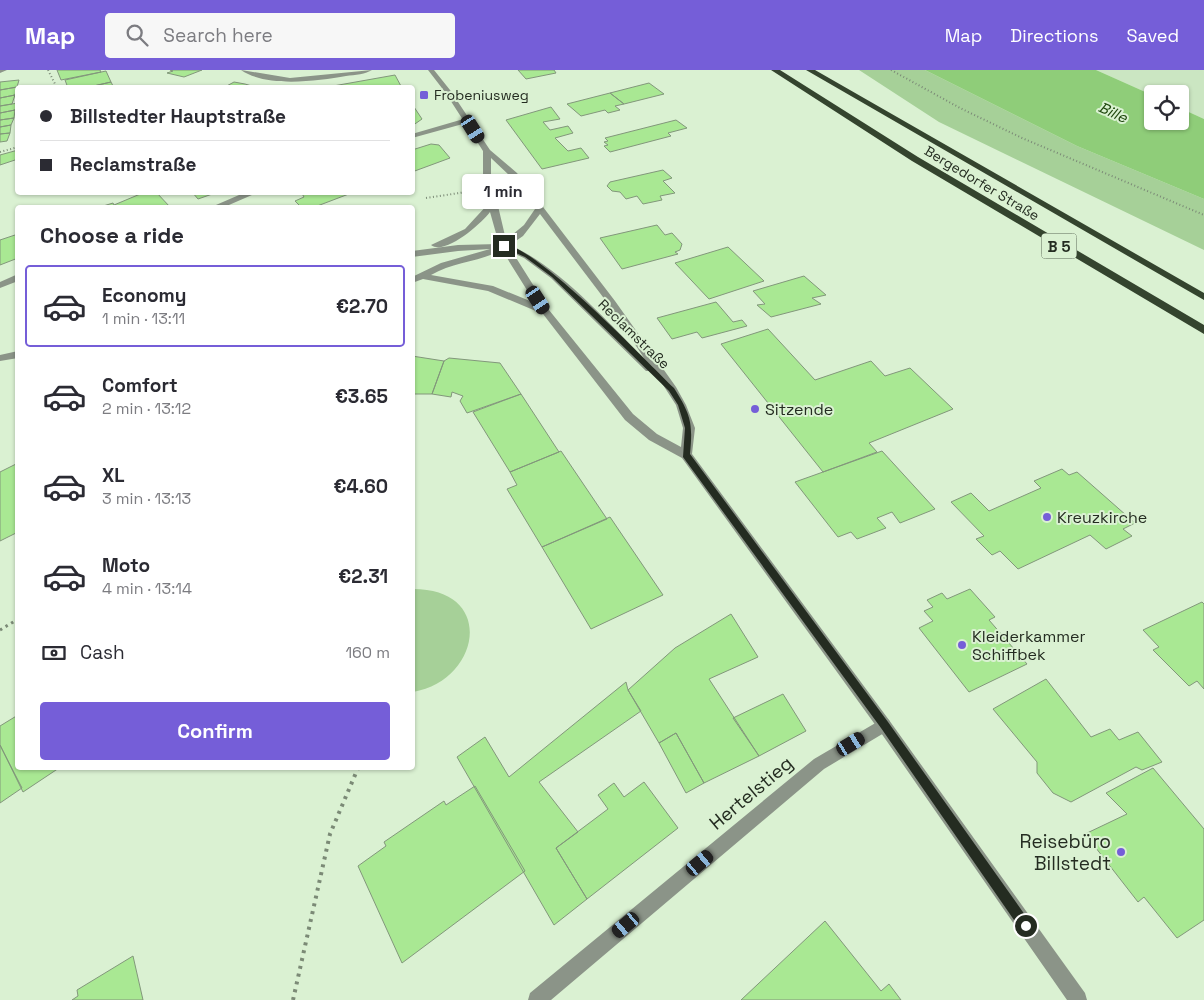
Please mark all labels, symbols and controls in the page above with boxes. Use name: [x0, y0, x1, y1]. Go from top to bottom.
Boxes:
search box: [105, 13, 455, 58]
text: Map: [25, 20, 75, 51]
icon: search: [123, 21, 151, 49]
text: Search here: [163, 23, 273, 48]
text: Map: [945, 24, 982, 47]
text: Directions: [1010, 24, 1099, 47]
text: Saved: [1127, 24, 1179, 47]
map controls: [1144, 85, 1189, 130]
button: locate: [1144, 85, 1189, 130]
place label: Frobeniusweg: [434, 86, 529, 104]
marker: Frobeniusweg: [418, 89, 430, 101]
water label: Bille: [1095, 97, 1132, 127]
text: Billstedter Hauptstraße: [70, 104, 286, 129]
car: [458, 112, 487, 146]
street label: Bergedorfer Straße: [921, 142, 1043, 224]
text: Reclamstraße: [70, 152, 196, 177]
callout: 1 min: [463, 174, 545, 208]
text: 1 min: [483, 181, 523, 202]
text: Choose a ride: [40, 221, 184, 249]
road number: B 5: [1042, 234, 1076, 258]
route end: [493, 235, 515, 257]
text: Economy: [102, 283, 186, 308]
car: [523, 283, 552, 317]
icon: car: [42, 284, 87, 329]
text: €2.70: [336, 294, 388, 319]
street label: Reclamstraße: [594, 295, 674, 373]
text: 1 min · 13:11: [102, 308, 185, 329]
text: Comfort: [102, 373, 178, 398]
icon: car: [42, 374, 87, 419]
text: €3.65: [335, 384, 388, 409]
text: 2 min · 13:12: [102, 398, 191, 419]
place label: Sitzende: [765, 399, 833, 420]
marker: Sitzende: [749, 403, 761, 415]
text: XL: [102, 463, 125, 488]
icon: car: [42, 464, 87, 509]
text: €4.60: [334, 474, 388, 499]
text: 3 min · 13:13: [102, 488, 191, 509]
place label: Kreuzkirche: [1057, 507, 1147, 528]
marker: Kreuzkirche: [1041, 511, 1053, 523]
text: Moto: [102, 553, 150, 578]
icon: car: [42, 554, 87, 599]
text: €2.31: [338, 564, 388, 589]
text: 4 min · 13:14: [102, 578, 192, 599]
place label: Kleiderkammer Schiffbek: [972, 626, 1086, 665]
icon: cash: [40, 639, 68, 667]
marker: Kleiderkammer Schiffbek: [956, 639, 968, 651]
text: Cash: [80, 640, 125, 665]
text: 160 m: [345, 642, 390, 663]
button: Confirm: [40, 702, 390, 760]
car: [834, 730, 867, 758]
street label: Hertelstieg: [704, 751, 798, 835]
place label: Reisebüro Billstedt: [1019, 829, 1111, 876]
marker: Reisebüro Billstedt: [1115, 846, 1127, 858]
car: [683, 848, 716, 878]
car: [609, 910, 642, 940]
route start: [1015, 915, 1037, 937]

